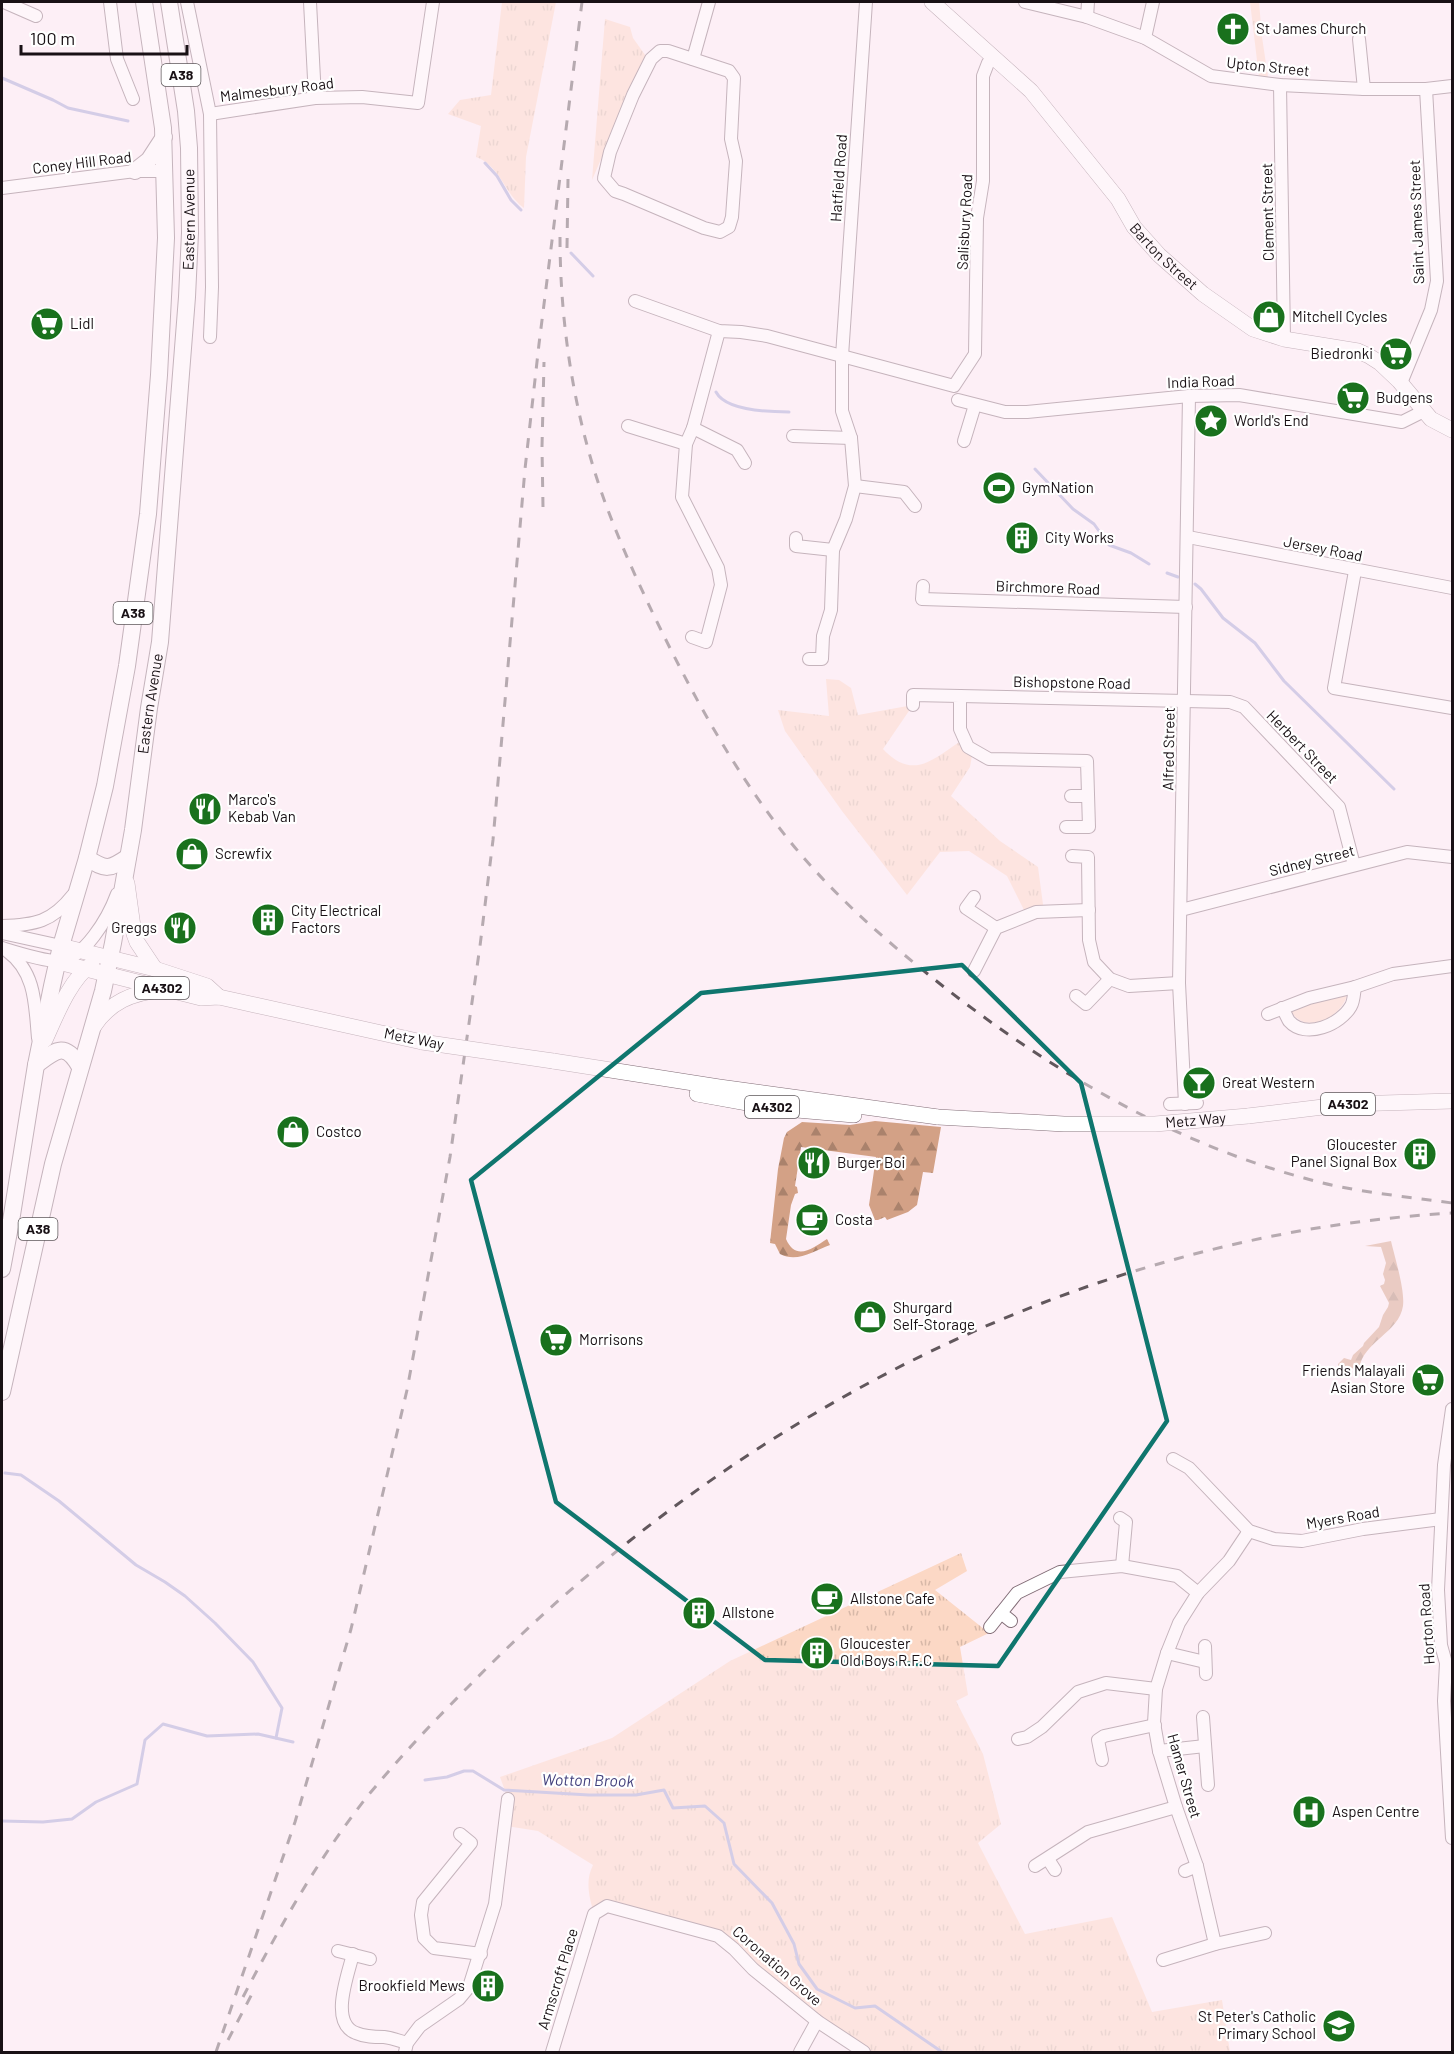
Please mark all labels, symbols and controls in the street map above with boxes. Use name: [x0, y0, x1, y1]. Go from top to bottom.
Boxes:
church icon: St James Church: [1215, 11, 1251, 47]
scale bar: [21, 18, 188, 56]
place label: St James Church: [1256, 19, 1366, 37]
text: 100 m: [30, 27, 75, 49]
street label: Upton Street: [1226, 53, 1311, 79]
road number: A38: [162, 64, 201, 86]
street label: Malmesbury Road: [219, 73, 335, 105]
street label: Hatfield Road: [826, 133, 850, 222]
street label: Coney Hill Road: [31, 147, 132, 177]
street label: Saint James Street: [1405, 160, 1427, 285]
street label: Clement Street: [1257, 163, 1277, 261]
street label: Eastern Avenue: [178, 169, 198, 271]
street label: Salisbury Road: [952, 174, 976, 270]
street label: Barton Street: [1127, 219, 1202, 293]
shop icon: Mitchell Cycles: [1251, 299, 1287, 335]
supermarket icon: Lidl: [29, 306, 65, 342]
place label: Mitchell Cycles: [1292, 307, 1388, 325]
place label: Lidl: [70, 314, 94, 332]
supermarket icon: Biedronki: [1378, 336, 1414, 372]
place label: Biedronki: [1311, 344, 1373, 362]
street label: India Road: [1167, 371, 1235, 391]
supermarket icon: Budgens: [1335, 380, 1371, 416]
place label: Budgens: [1376, 388, 1433, 406]
place icon: World's End: [1193, 403, 1229, 439]
place label: World's End: [1234, 411, 1309, 429]
sports icon: GymNation: [981, 470, 1017, 506]
place label: GymNation: [1022, 478, 1094, 496]
building icon: City Works: [1004, 520, 1040, 556]
place label: City Works: [1045, 528, 1114, 546]
street label: Jersey Road: [1282, 532, 1364, 565]
street label: Birchmore Road: [995, 576, 1101, 598]
road number: A38: [114, 602, 152, 624]
street label: Eastern Avenue: [133, 652, 166, 755]
street label: Bishopstone Road: [1013, 672, 1131, 692]
street label: Herbert Street: [1263, 706, 1342, 787]
street label: Alfred Street: [1158, 707, 1178, 791]
place label: Marco's Kebab Van: [228, 790, 296, 825]
restaurant icon: Marco's Kebab Van: [187, 791, 223, 827]
shop icon: Screwfix: [174, 836, 210, 872]
street label: Sidney Street: [1267, 841, 1356, 879]
place label: Screwfix: [215, 844, 272, 862]
place label: City Electrical Factors: [291, 901, 381, 936]
building icon: City Electrical Factors: [250, 902, 286, 938]
restaurant icon: Greggs: [162, 910, 198, 946]
place label: Greggs: [111, 918, 157, 936]
road number: A4302: [135, 977, 189, 999]
street label: Metz Way: [383, 1023, 446, 1053]
bar icon: Great Western: [1181, 1065, 1217, 1101]
place label: Great Western: [1222, 1073, 1315, 1091]
road number: A4302: [1321, 1093, 1375, 1115]
road number: A4302: [745, 1096, 799, 1118]
street label: Metz Way: [1165, 1108, 1227, 1131]
shop icon: Costco: [275, 1114, 311, 1150]
place label: Costco: [316, 1122, 362, 1140]
place label: Gloucester Panel Signal Box: [1291, 1135, 1398, 1170]
building icon: Gloucester Panel Signal Box: [1402, 1136, 1438, 1172]
restaurant icon: Burger Boi: [796, 1145, 832, 1181]
place label: Burger Boi: [837, 1153, 905, 1171]
cafe icon: Costa: [794, 1202, 830, 1238]
place label: Costa: [835, 1210, 873, 1228]
road number: A38: [18, 1218, 57, 1240]
place label: Shurgard Self-Storage: [893, 1298, 975, 1333]
shop icon: Shurgard Self-Storage: [852, 1299, 888, 1335]
supermarket icon: Morrisons: [538, 1322, 574, 1358]
place label: Morrisons: [579, 1330, 643, 1348]
place label: Friends Malayali Asian Store: [1302, 1361, 1405, 1396]
supermarket icon: Friends Malayali Asian Store: [1410, 1362, 1446, 1398]
street label: Myers Road: [1305, 1502, 1381, 1532]
cafe icon: Allstone Cafe: [809, 1581, 845, 1617]
street label: Horton Road: [1414, 1583, 1438, 1665]
place label: Allstone Cafe: [850, 1589, 935, 1607]
building icon: Allstone: [681, 1595, 717, 1631]
place label: Allstone: [722, 1603, 775, 1621]
place label: Gloucester Old Boys R.F.C: [840, 1634, 932, 1669]
building icon: Gloucester Old Boys R.F.C: [799, 1635, 835, 1671]
street label: Hamer Street: [1164, 1731, 1206, 1820]
water label: Wotton Brook: [542, 1769, 634, 1790]
hospital icon: Aspen Centre: [1291, 1794, 1327, 1830]
place label: Aspen Centre: [1332, 1802, 1420, 1820]
street label: Coronation Grove: [729, 1922, 826, 2009]
street label: Armscroft Place: [533, 1926, 581, 2032]
building icon: Brookfield Mews: [470, 1968, 506, 2004]
place label: Brookfield Mews: [358, 1976, 465, 1994]
place label: St Peter's Catholic Primary School: [1198, 2007, 1316, 2042]
school or university icon: St Peter's Catholic Primary School: [1321, 2008, 1357, 2044]

